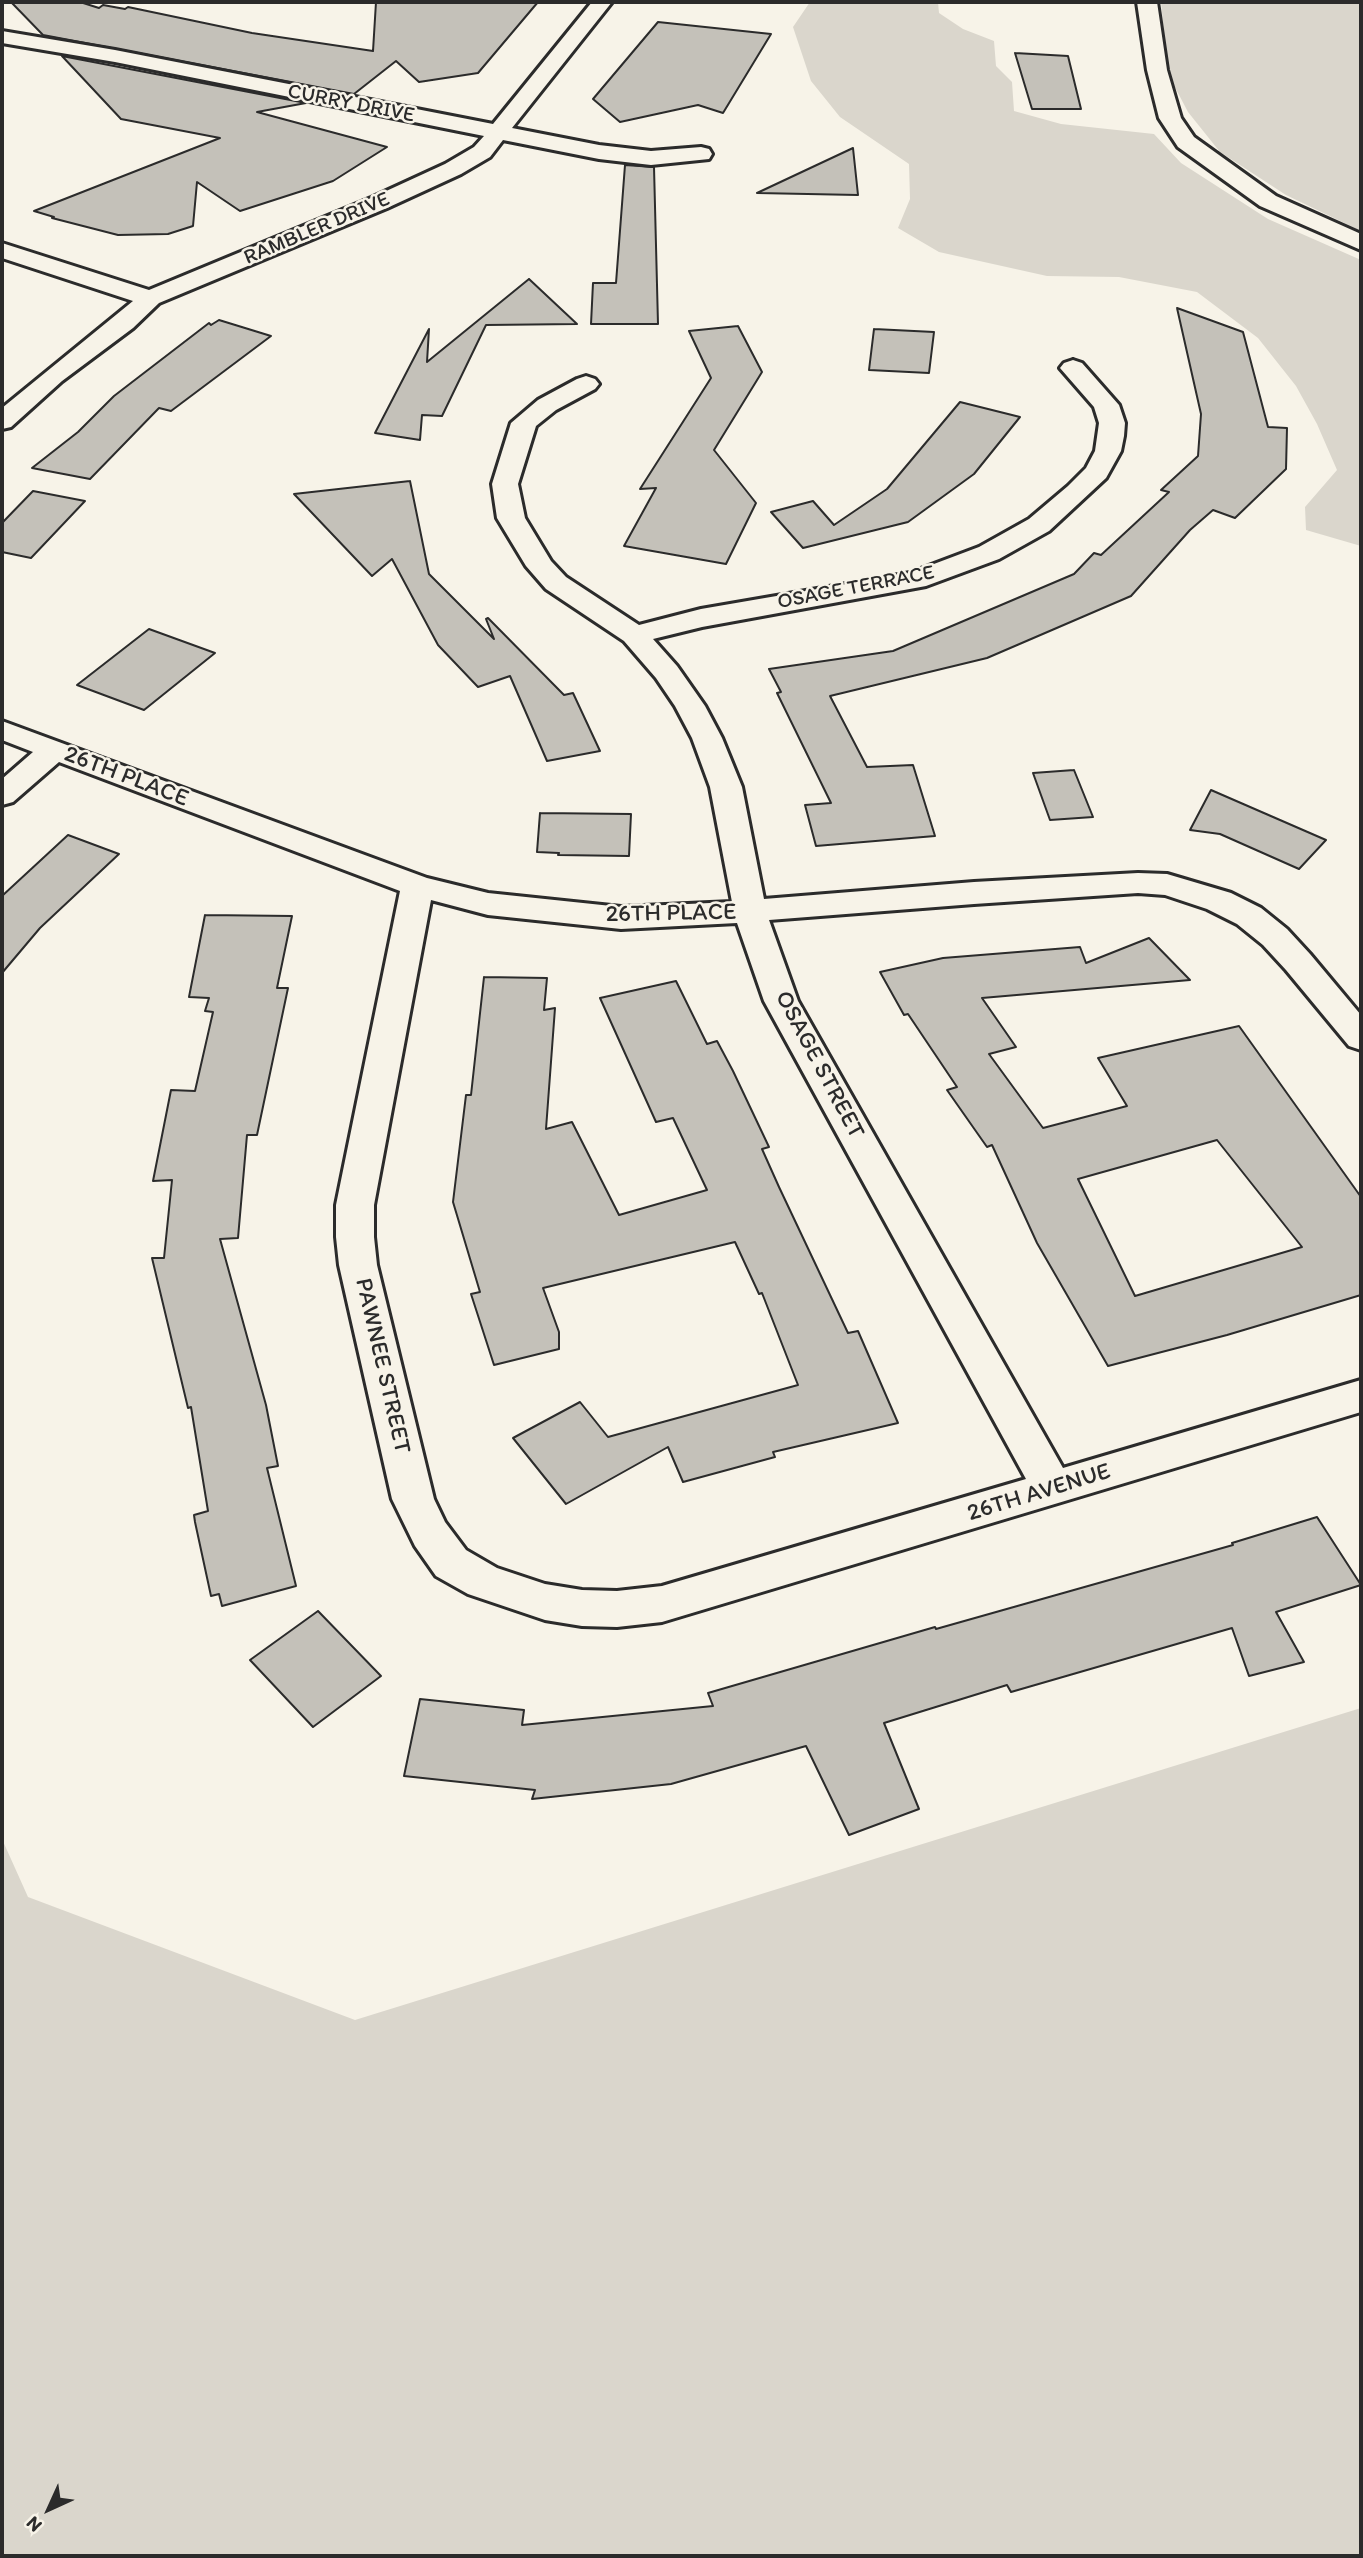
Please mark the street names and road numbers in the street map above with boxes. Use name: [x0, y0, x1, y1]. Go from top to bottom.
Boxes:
street label: CURRY DRIVE: [285, 79, 417, 129]
street label: RAMBLER DRIVE: [240, 187, 394, 271]
street label: OSAGE TERRACE: [775, 560, 937, 616]
street label: 26TH PLACE: [60, 740, 192, 814]
street label: 26TH PLACE: [605, 898, 737, 930]
street label: OSAGE STREET: [768, 986, 870, 1144]
street label: PAWNEE STREET: [348, 1276, 416, 1456]
street label: 26TH AVENUE: [964, 1458, 1114, 1528]

